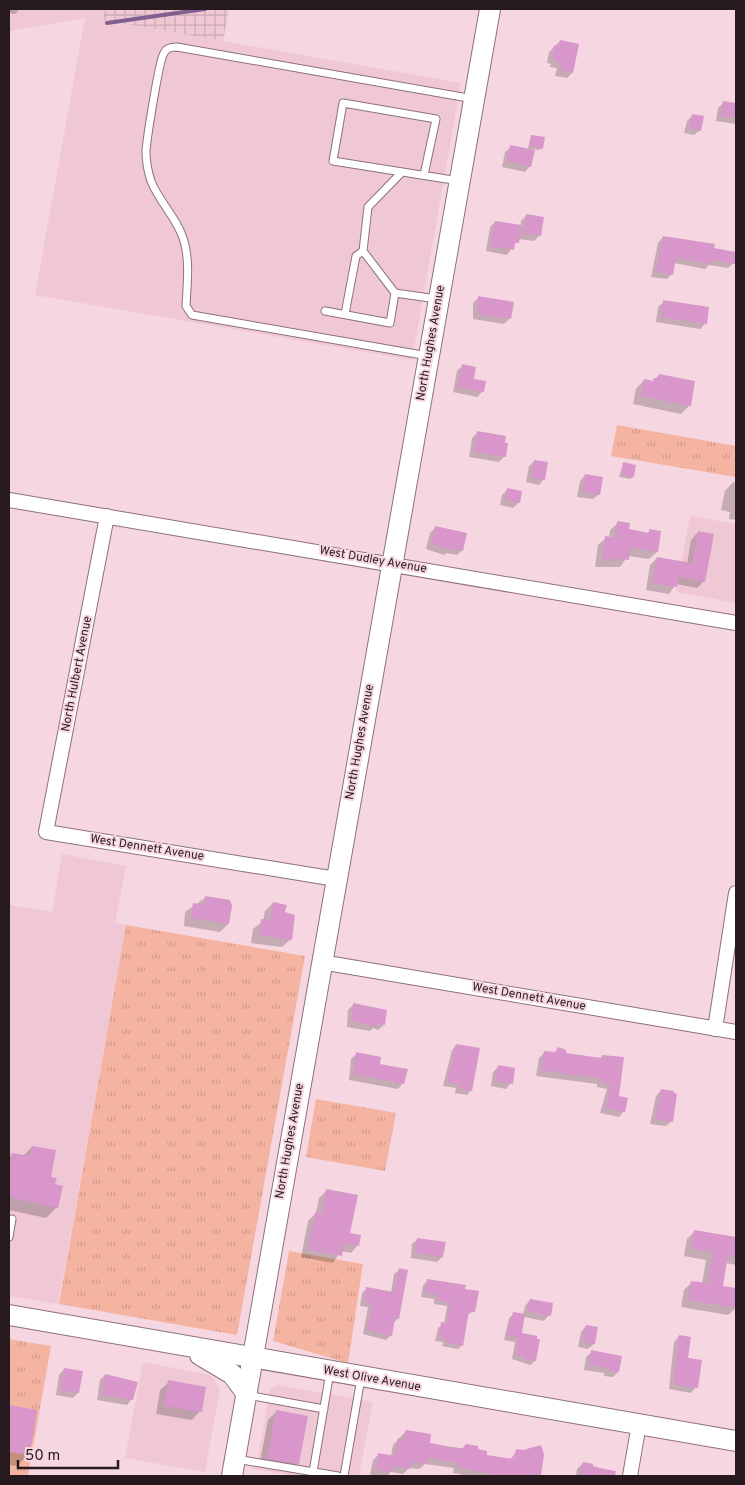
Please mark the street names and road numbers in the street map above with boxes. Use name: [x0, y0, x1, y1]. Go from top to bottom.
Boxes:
street label: North Hughes Avenue: [413, 284, 449, 402]
street label: West Dudley Avenue: [318, 543, 428, 577]
street label: North Hulbert Avenue: [58, 615, 96, 733]
street label: North Hughes Avenue: [342, 683, 378, 801]
street label: West Dennett Avenue: [89, 831, 205, 865]
street label: West Dennett Avenue: [471, 979, 587, 1015]
street label: North Hughes Avenue: [272, 1082, 308, 1200]
street label: West Olive Avenue: [322, 1363, 422, 1395]

